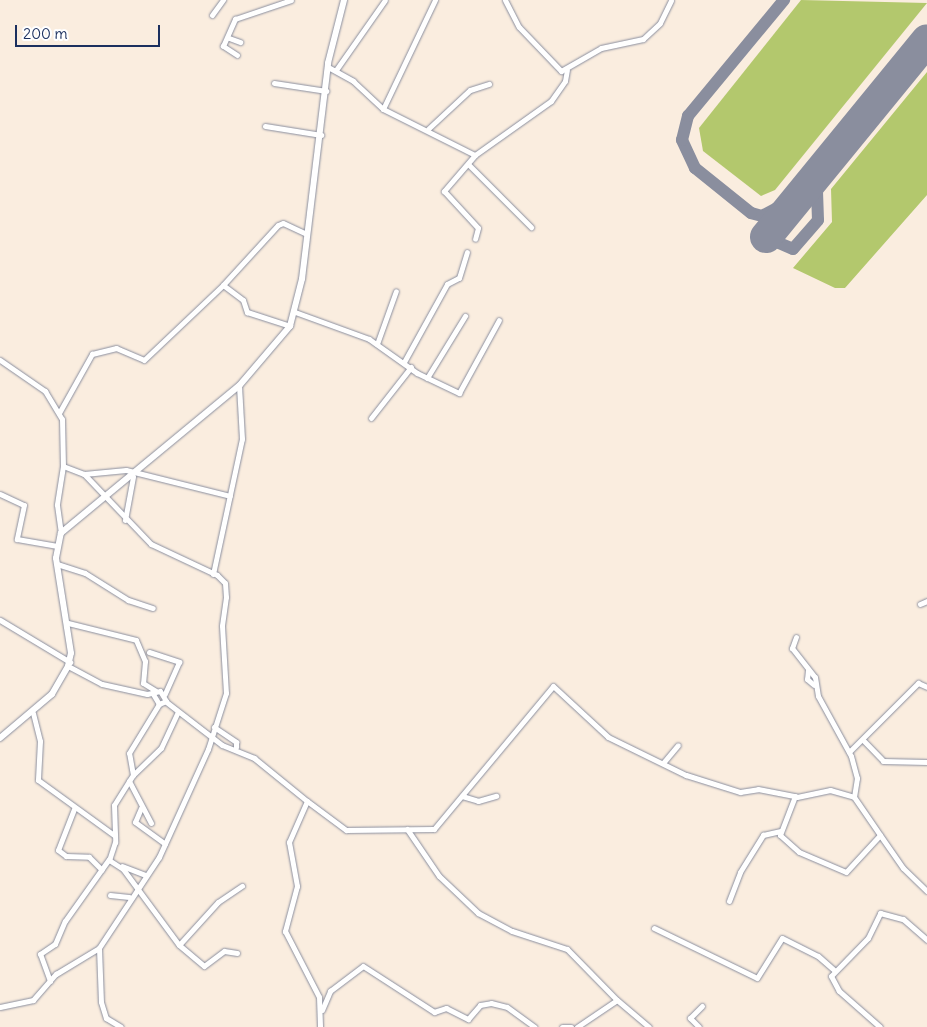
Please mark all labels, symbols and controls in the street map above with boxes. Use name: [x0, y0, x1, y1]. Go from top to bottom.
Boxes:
scale bar: [18, 15, 162, 47]
text: 200 m: [23, 24, 68, 43]

